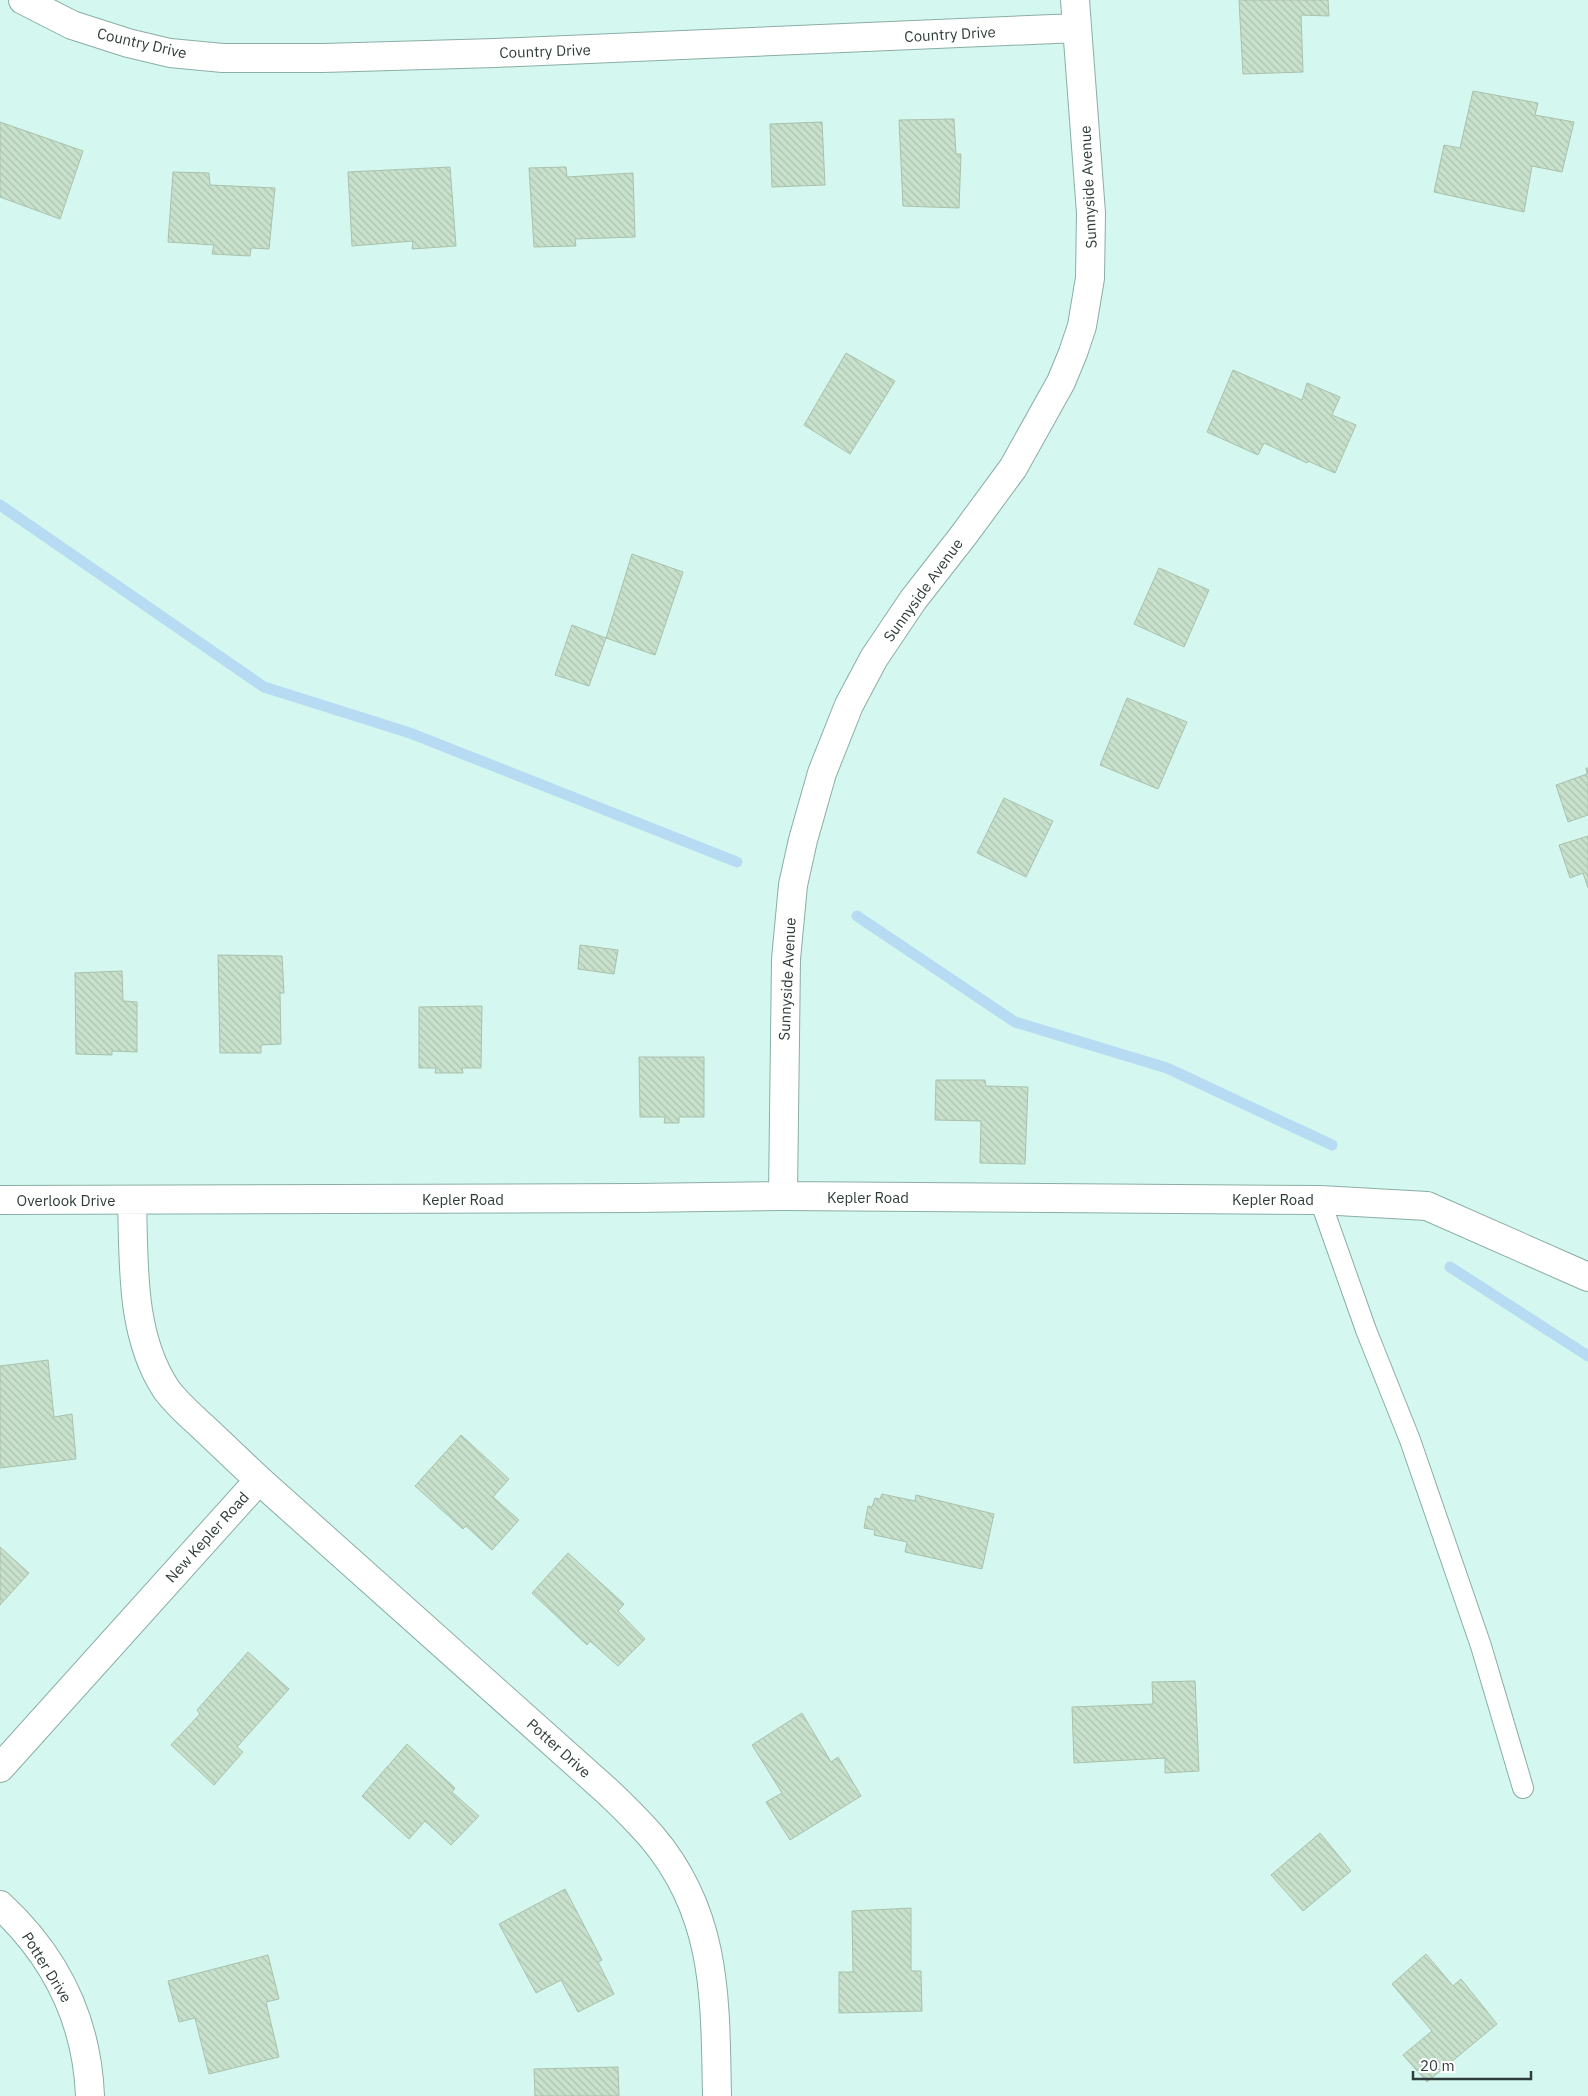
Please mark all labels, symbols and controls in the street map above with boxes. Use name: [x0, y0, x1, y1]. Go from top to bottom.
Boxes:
street label: Country Drive: [904, 22, 996, 46]
street label: Country Drive: [95, 23, 189, 63]
street label: Country Drive: [499, 40, 591, 62]
street label: Sunnyside Avenue: [1075, 125, 1101, 249]
street label: Sunnyside Avenue: [879, 535, 967, 645]
street label: Sunnyside Avenue: [774, 917, 800, 1041]
street label: Kepler Road: [827, 1188, 909, 1207]
street label: Kepler Road: [422, 1190, 504, 1209]
street label: Kepler Road: [1232, 1190, 1314, 1209]
street label: Overlook Drive: [17, 1191, 115, 1210]
street label: New Kepler Road: [161, 1488, 253, 1586]
street label: Potter Drive: [523, 1714, 595, 1782]
street label: Potter Drive: [18, 1928, 76, 2006]
scale bar: [1413, 2048, 1530, 2080]
text: 20 m: [1420, 2056, 1455, 2075]

